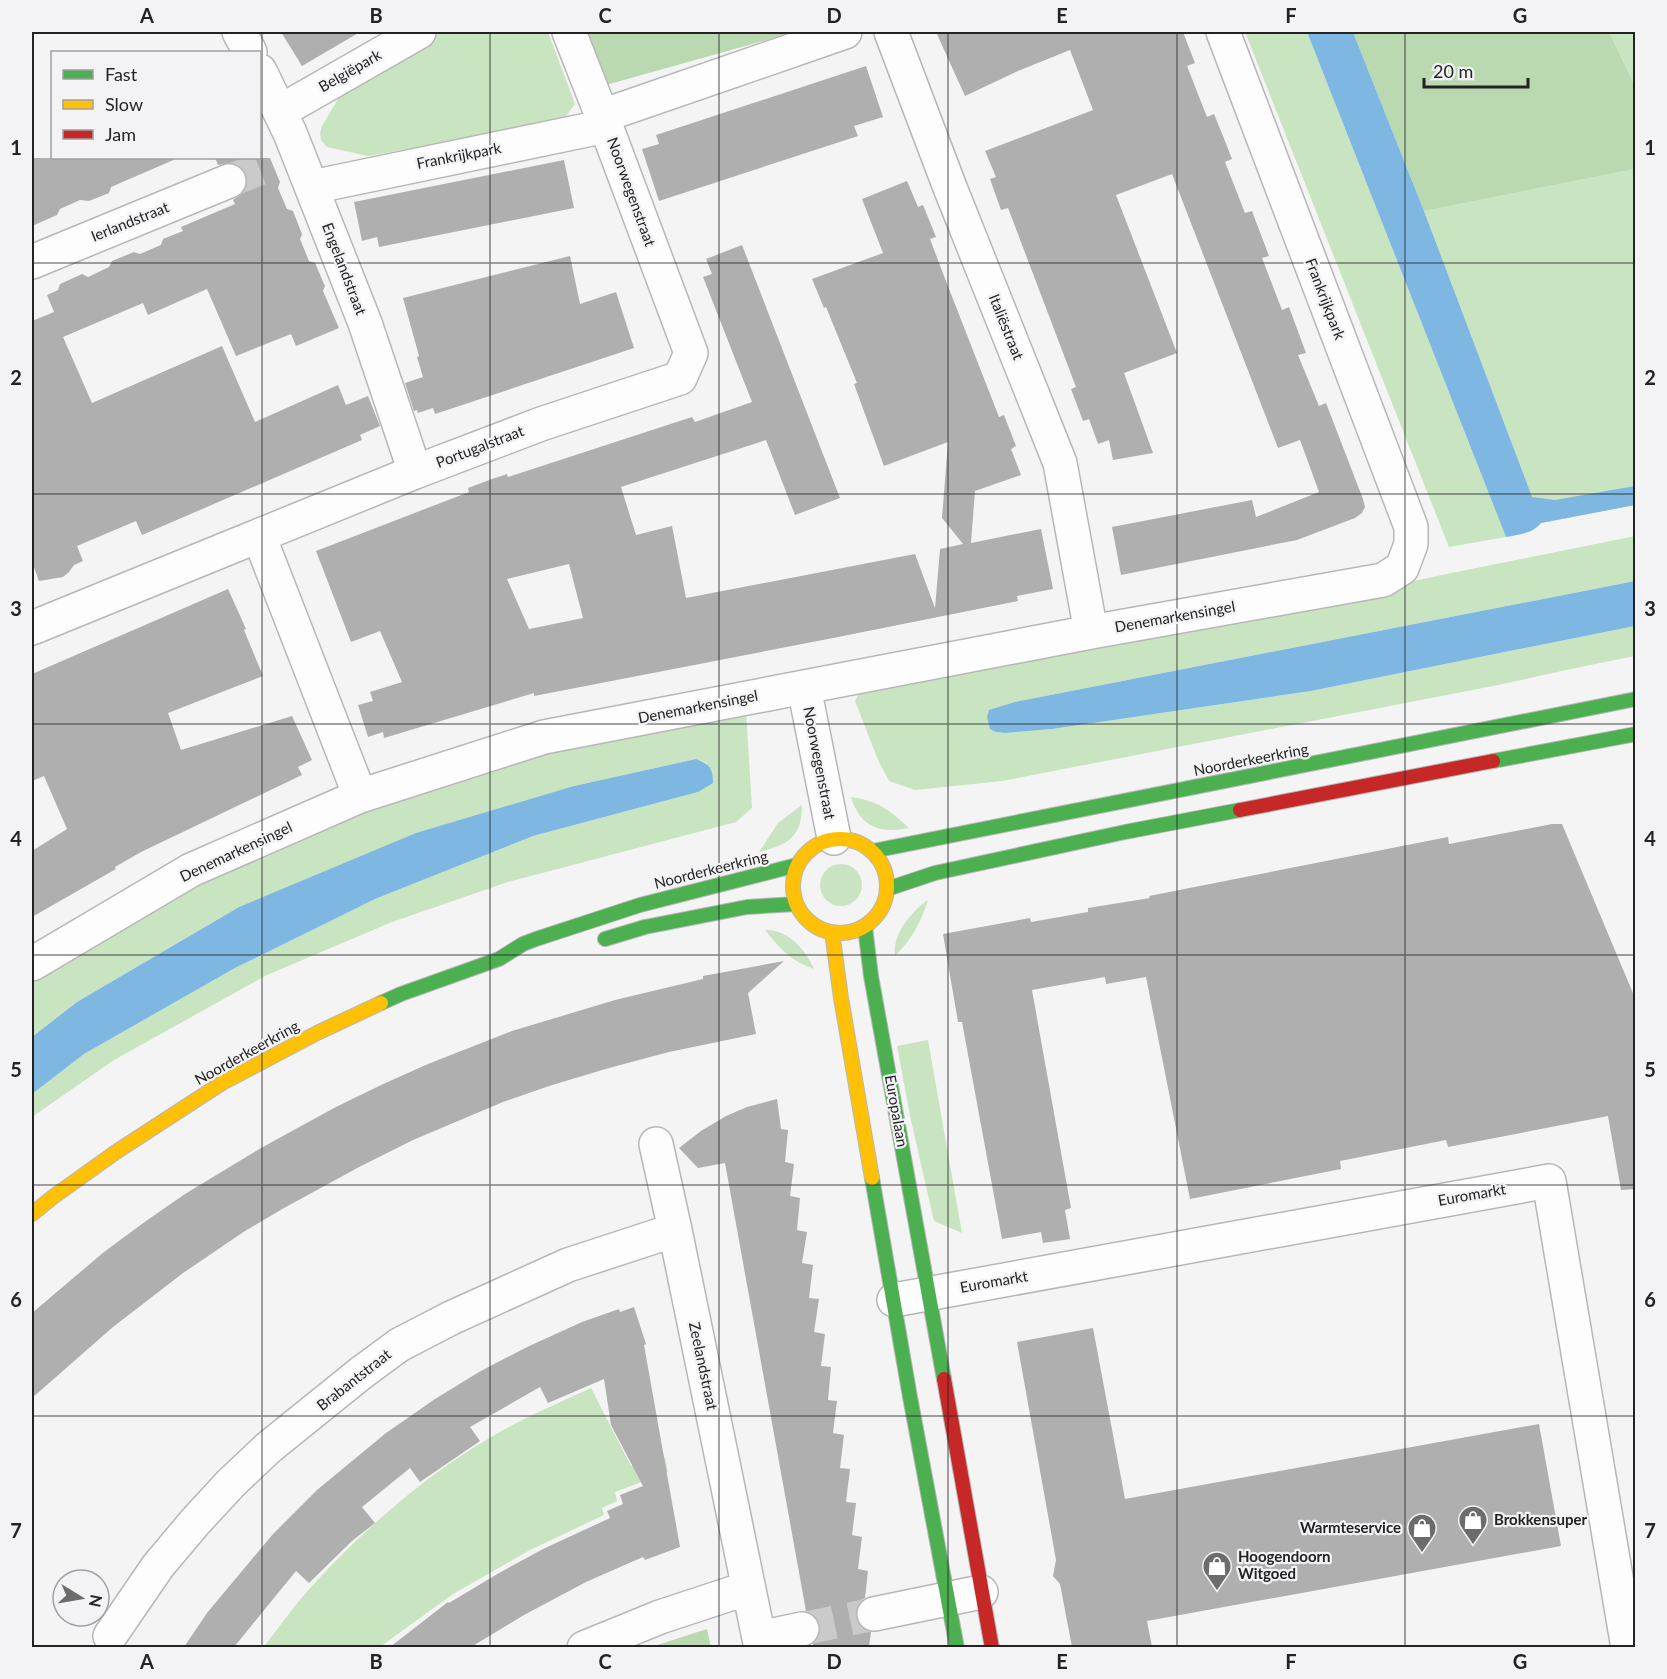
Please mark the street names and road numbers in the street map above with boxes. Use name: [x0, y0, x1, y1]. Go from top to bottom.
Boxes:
street label: Belgiëpark: [315, 45, 384, 95]
street label: Noorwegenstraat: [604, 135, 660, 249]
street label: Frankrijkpark: [415, 138, 503, 172]
street label: Ierlandstraat: [88, 197, 172, 245]
street label: Engelandstraat: [319, 220, 371, 318]
street label: Frankrijkpark: [1302, 255, 1350, 342]
street label: Italiëstraat: [986, 291, 1028, 363]
street label: Portugalstraat: [433, 421, 527, 471]
street label: Denemarkensingel: [1113, 597, 1236, 635]
street label: Denemarkensingel: [636, 686, 759, 726]
street label: Noorwegenstraat: [800, 705, 840, 821]
street label: Noorderkeerkring: [1192, 739, 1310, 779]
street label: Denemarkensingel: [177, 817, 295, 885]
street label: Noorderkeerkring: [652, 846, 770, 892]
street label: Noorderkeerkring: [191, 1016, 302, 1088]
street label: Europalaan: [882, 1073, 912, 1148]
street label: Euromarkt: [1436, 1179, 1508, 1209]
street label: Euromarkt: [958, 1266, 1030, 1296]
street label: Zeelandstraat: [686, 1320, 722, 1412]
street label: Brabantstraat: [313, 1344, 395, 1414]

